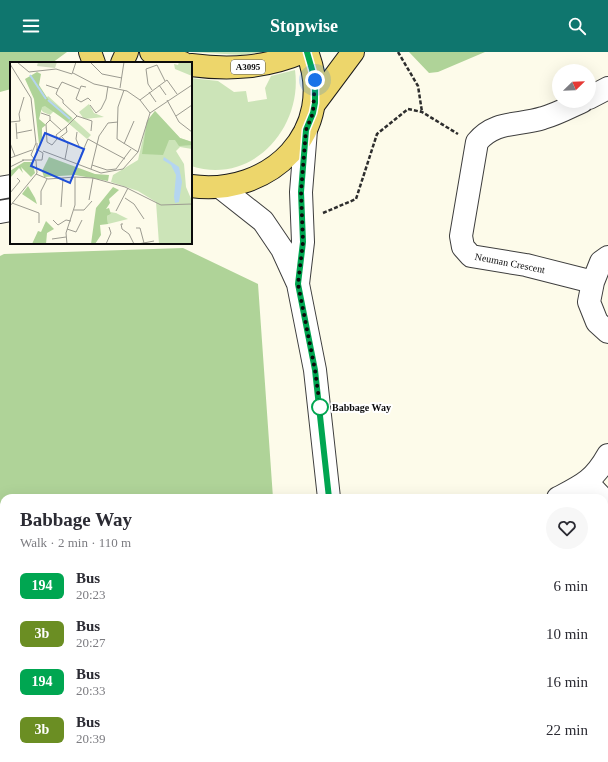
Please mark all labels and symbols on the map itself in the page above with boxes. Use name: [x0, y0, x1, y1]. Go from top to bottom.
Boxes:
road number: A3095: [231, 60, 265, 74]
inset map: [10, 62, 192, 244]
north arrow: [552, 64, 596, 108]
your location: [305, 70, 325, 90]
street label: Neuman Crescent: [474, 251, 546, 275]
marker: Babbage Way: [311, 398, 329, 416]
place label: Babbage Way: [332, 402, 391, 413]

